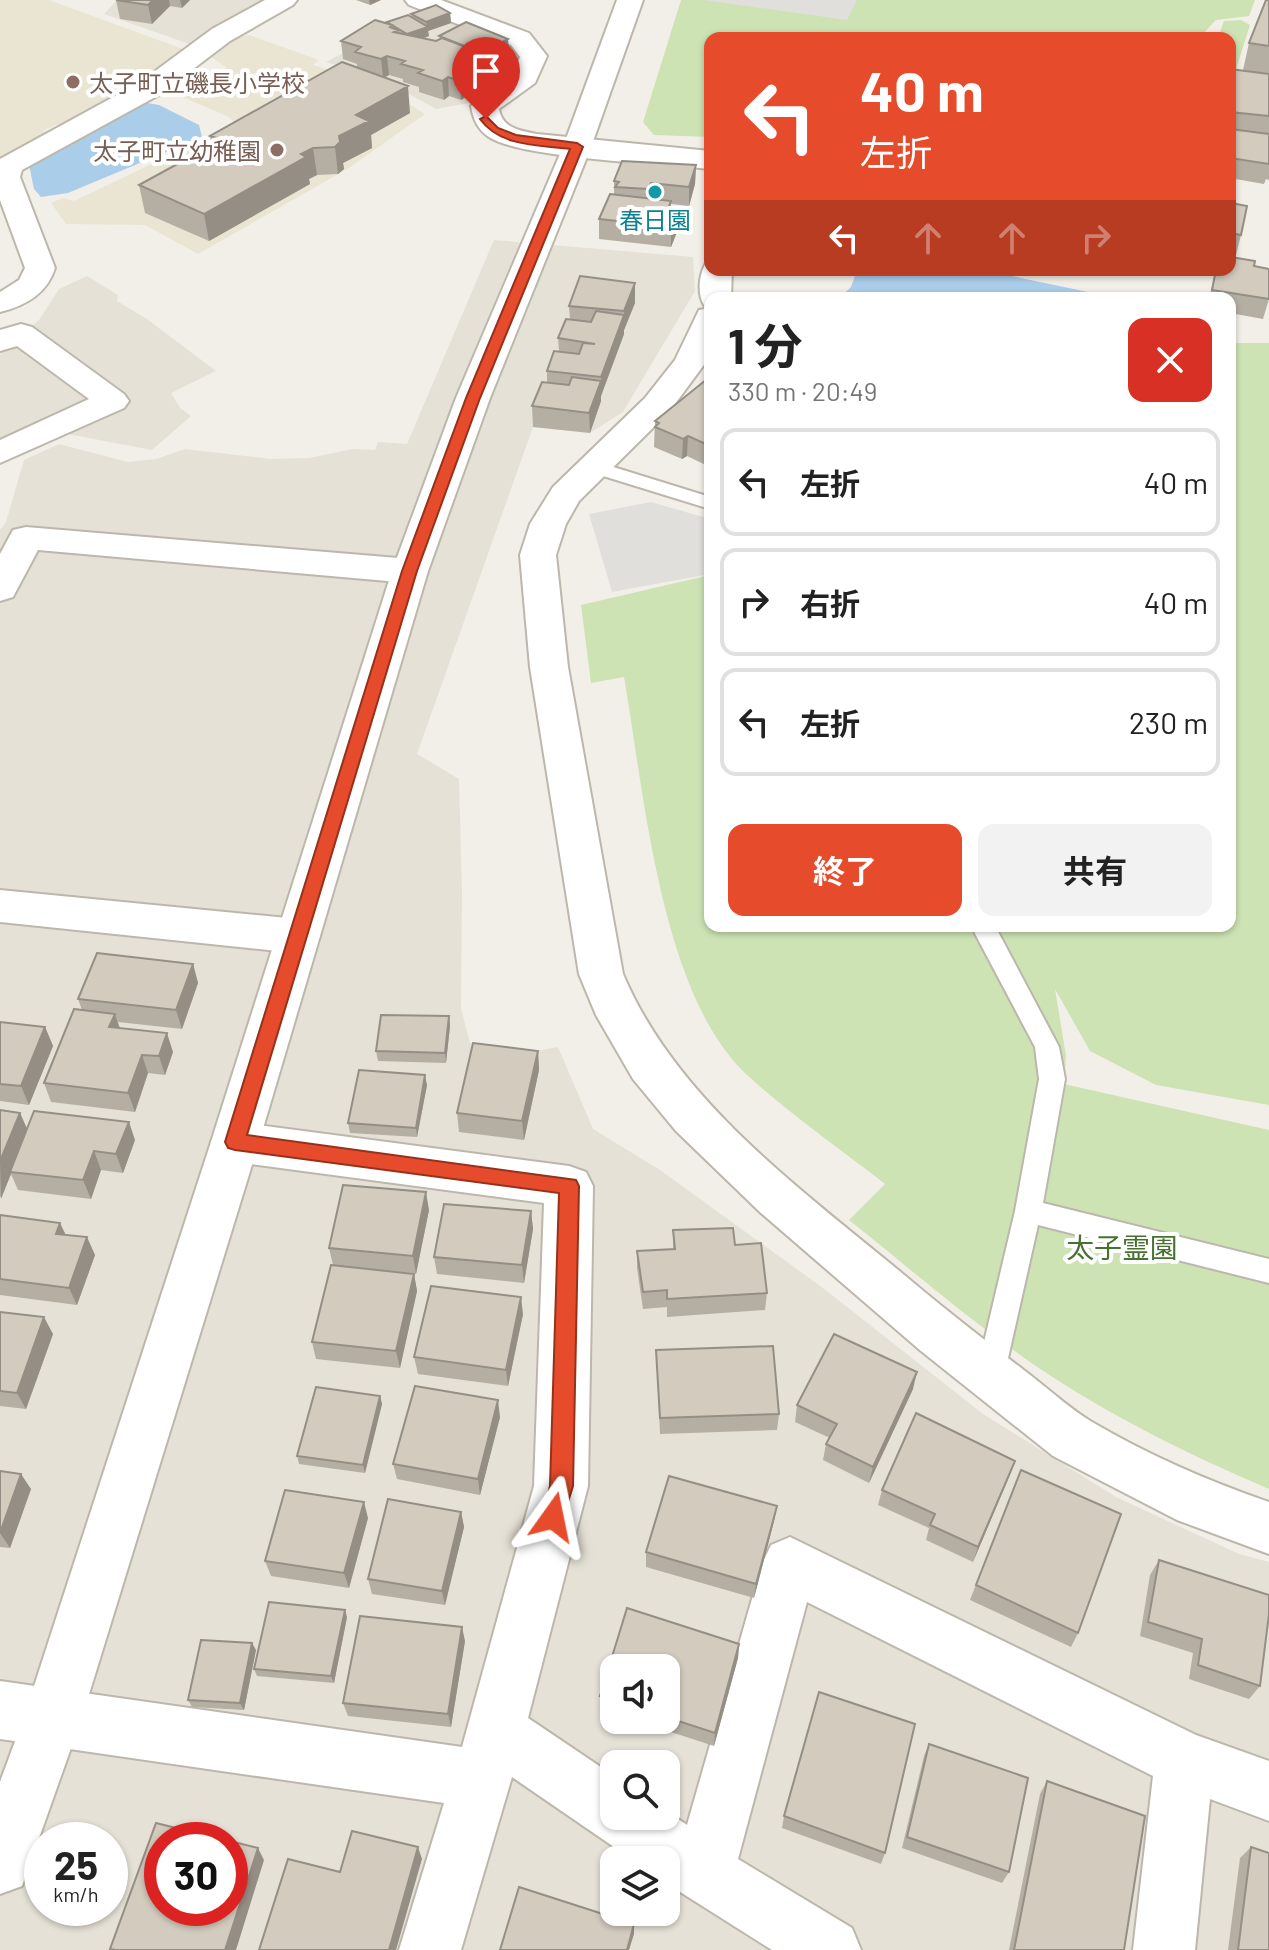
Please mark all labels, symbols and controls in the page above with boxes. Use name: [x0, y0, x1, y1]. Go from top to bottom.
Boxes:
pin: [452, 37, 520, 119]
icon: arrive: [464, 49, 508, 93]
text: 40 m: [860, 56, 984, 123]
icon: left: [728, 64, 832, 168]
place label: 太子町立磯長小学校: [89, 68, 305, 97]
marker: 太子町立磯長小学校: [64, 73, 82, 91]
text: 左折: [860, 130, 932, 173]
place label: 太子町立幼稚園: [93, 136, 261, 165]
marker: 太子町立幼稚園: [268, 141, 286, 159]
marker: 春日園: [646, 183, 664, 201]
place label: 春日園: [619, 205, 691, 234]
icon: left: [822, 216, 866, 260]
icon: ahead: [906, 216, 950, 260]
icon: ahead: [990, 216, 1034, 260]
icon: right: [1074, 216, 1118, 260]
text: 1 分: [728, 316, 803, 374]
button: close: [1128, 318, 1212, 402]
text: 330 m · 20:49: [728, 375, 877, 406]
icon: left: [732, 460, 776, 504]
text: 40 m: [1144, 464, 1208, 500]
text: 左折: [800, 465, 860, 501]
icon: right: [732, 580, 776, 624]
text: 40 m: [1144, 584, 1208, 620]
text: 右折: [800, 585, 860, 621]
icon: left: [732, 700, 776, 744]
text: 230 m: [1129, 704, 1208, 740]
text: 左折: [800, 705, 860, 741]
button: 終了: [728, 824, 962, 916]
button: 共有: [978, 824, 1212, 916]
park label: 太子霊園: [1066, 1230, 1178, 1264]
position arrow: [511, 1475, 595, 1559]
map controls: [600, 1654, 680, 1926]
button: sound: [600, 1654, 680, 1734]
button: search: [600, 1750, 680, 1830]
speed limit sign: 30: [144, 1822, 248, 1926]
text: 25: [54, 1840, 98, 1888]
button: layers: [600, 1846, 680, 1926]
text: km/h: [53, 1882, 99, 1906]

